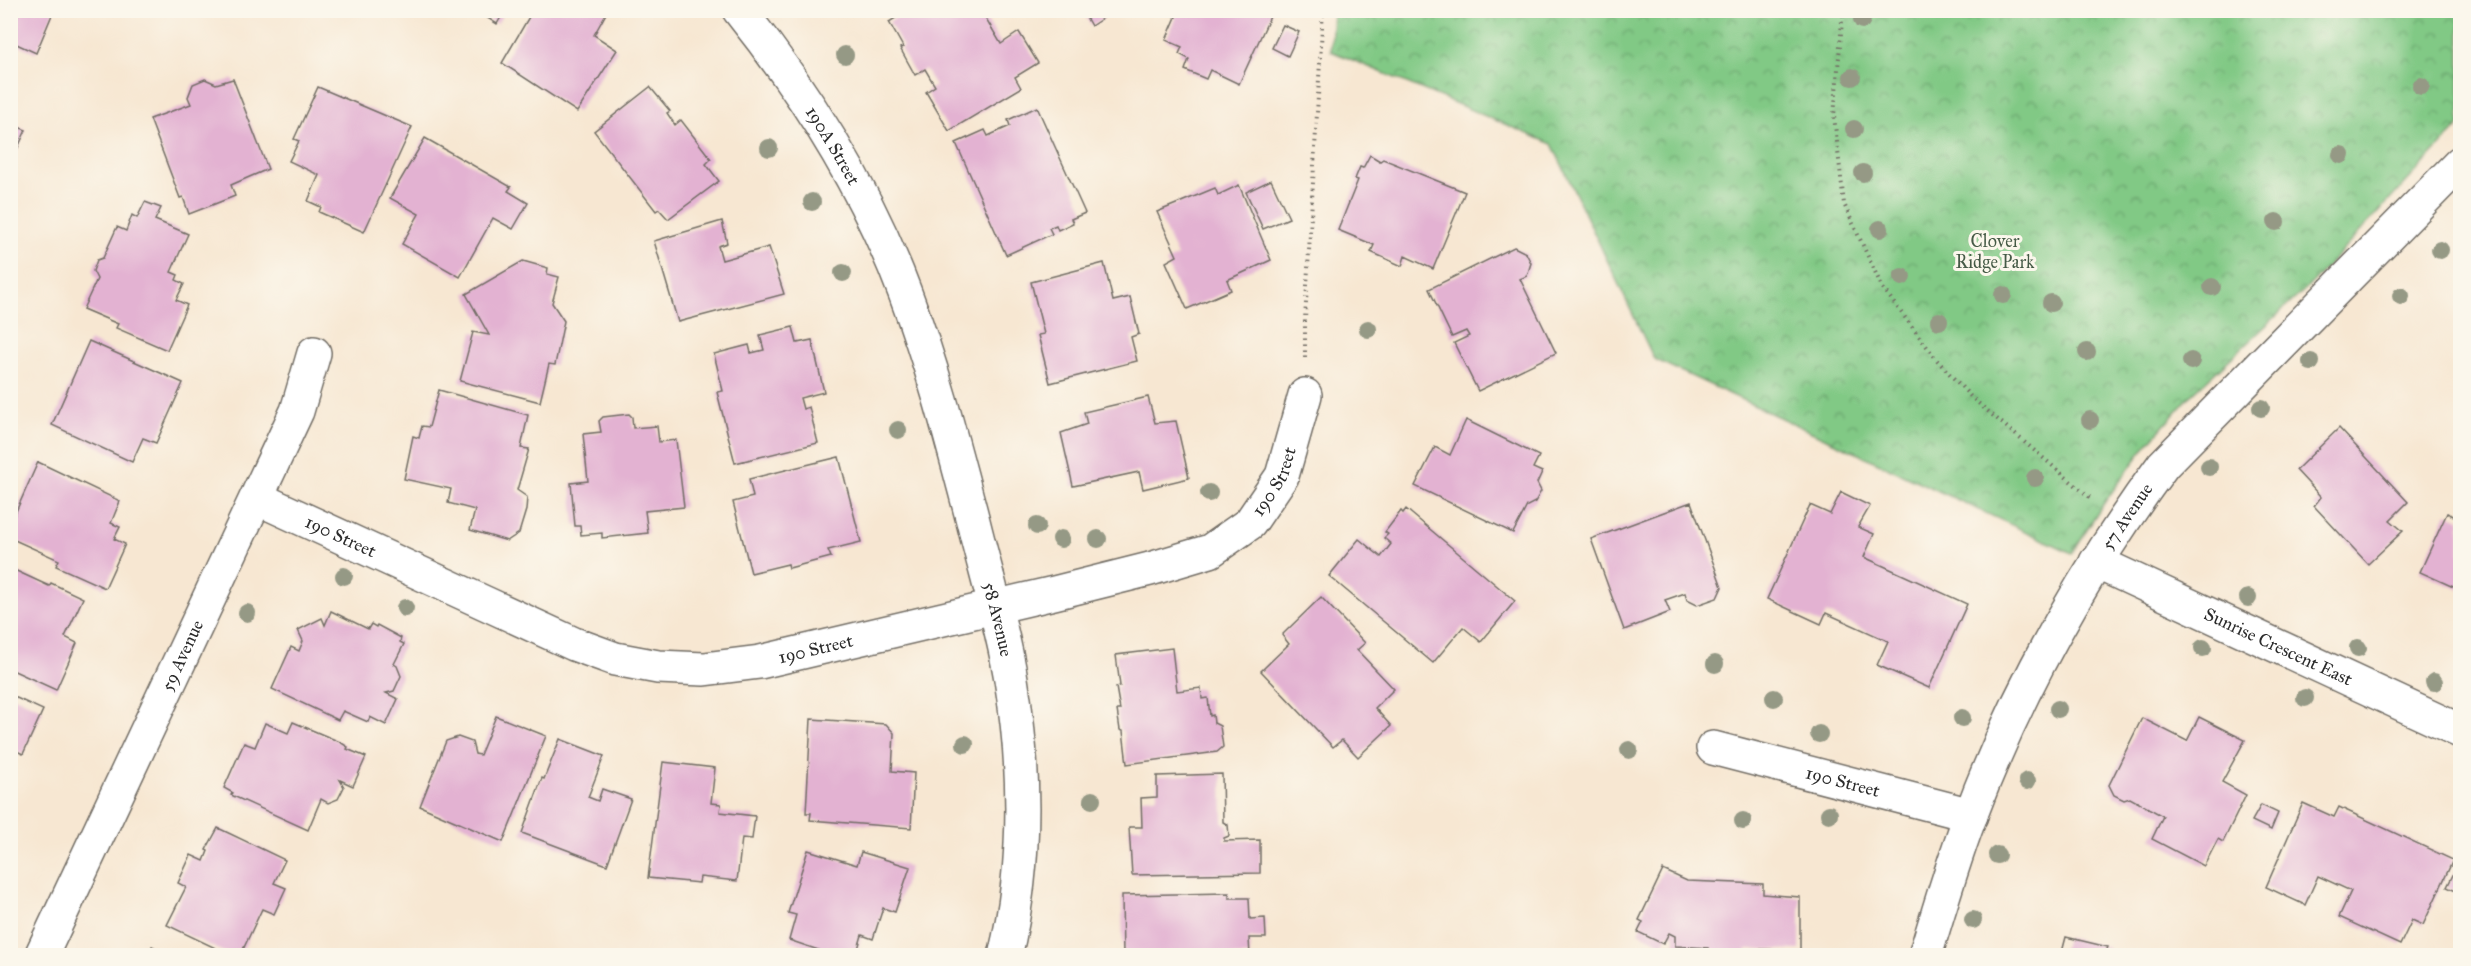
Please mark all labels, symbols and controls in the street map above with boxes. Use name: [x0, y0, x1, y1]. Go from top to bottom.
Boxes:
street label: 190A Street: [801, 102, 865, 189]
park label: Clover Ridge Park: [1956, 230, 2035, 274]
street label: 190 Street: [1247, 444, 1301, 520]
street label: 57 Avenue: [2097, 479, 2157, 554]
street label: 190 Street: [302, 511, 380, 563]
street label: 58 Avenue: [978, 580, 1018, 659]
street label: Sunrise Crescent East: [2201, 603, 2356, 691]
street label: 59 Avenue: [156, 616, 208, 695]
street label: 190 Street: [776, 629, 856, 668]
street label: 190 Street: [1803, 762, 1883, 802]

